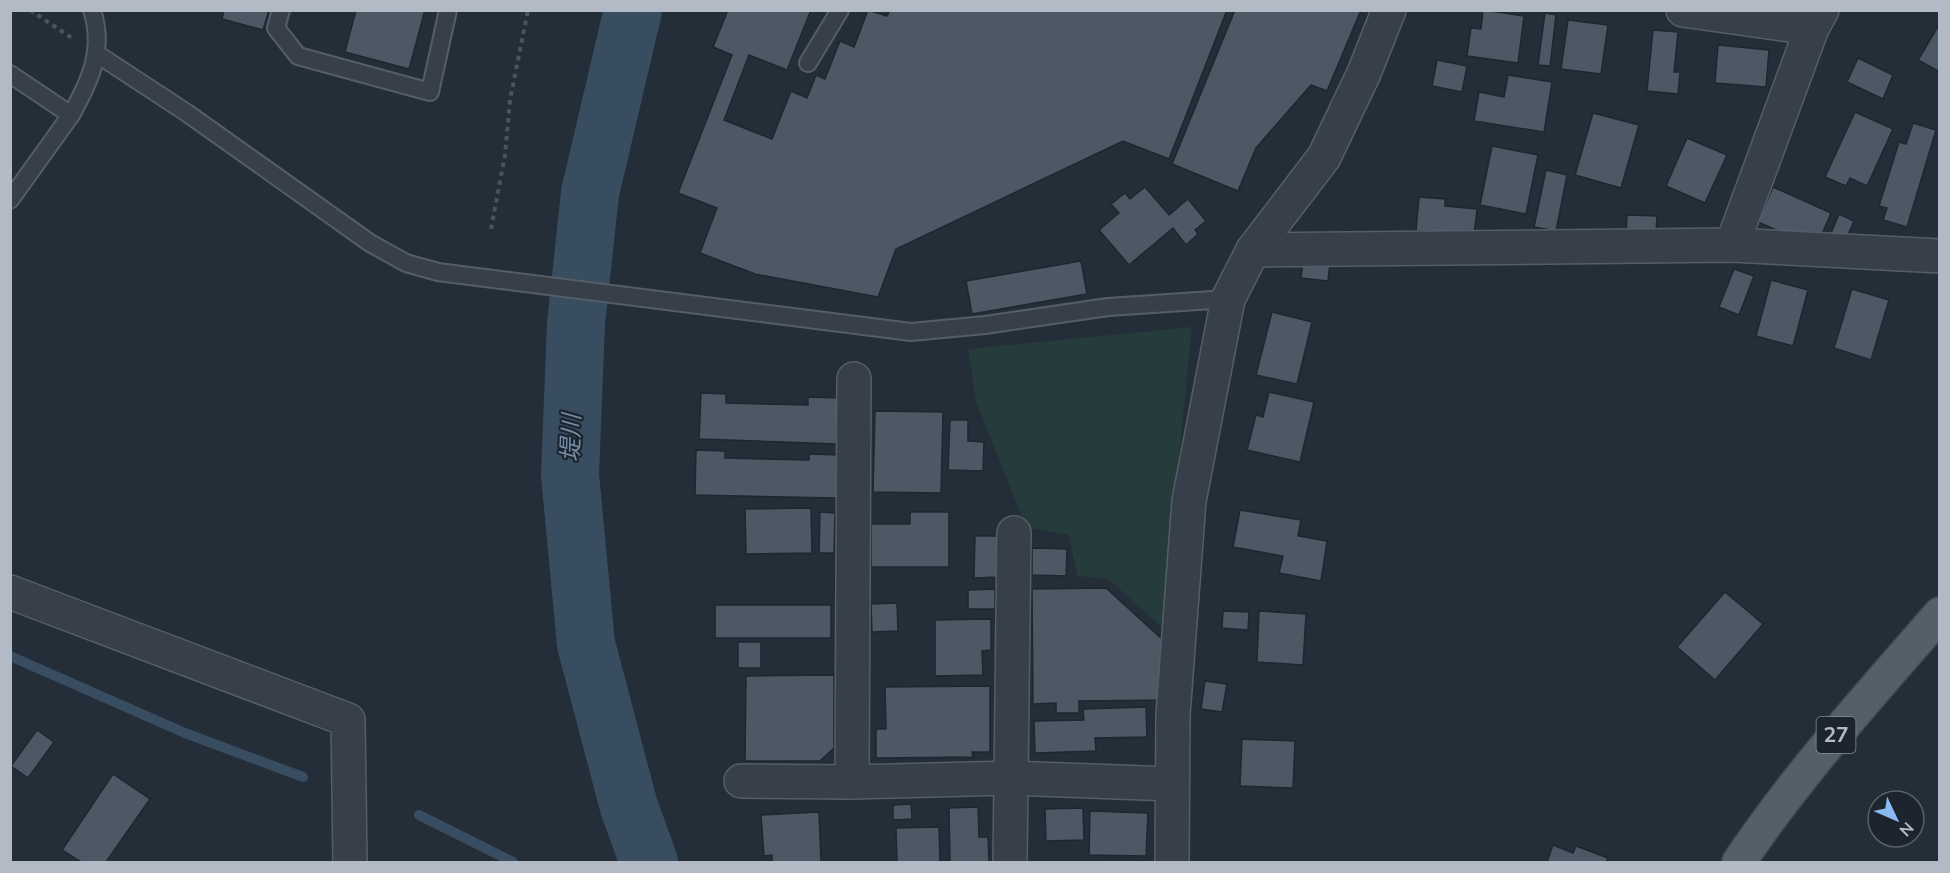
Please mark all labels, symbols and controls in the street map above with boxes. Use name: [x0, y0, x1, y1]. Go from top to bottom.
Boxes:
water label: 堤川: [554, 410, 586, 462]
road number: 27: [1816, 717, 1856, 753]
north arrow: [1866, 789, 1926, 849]
text: N: [1895, 818, 1918, 841]

